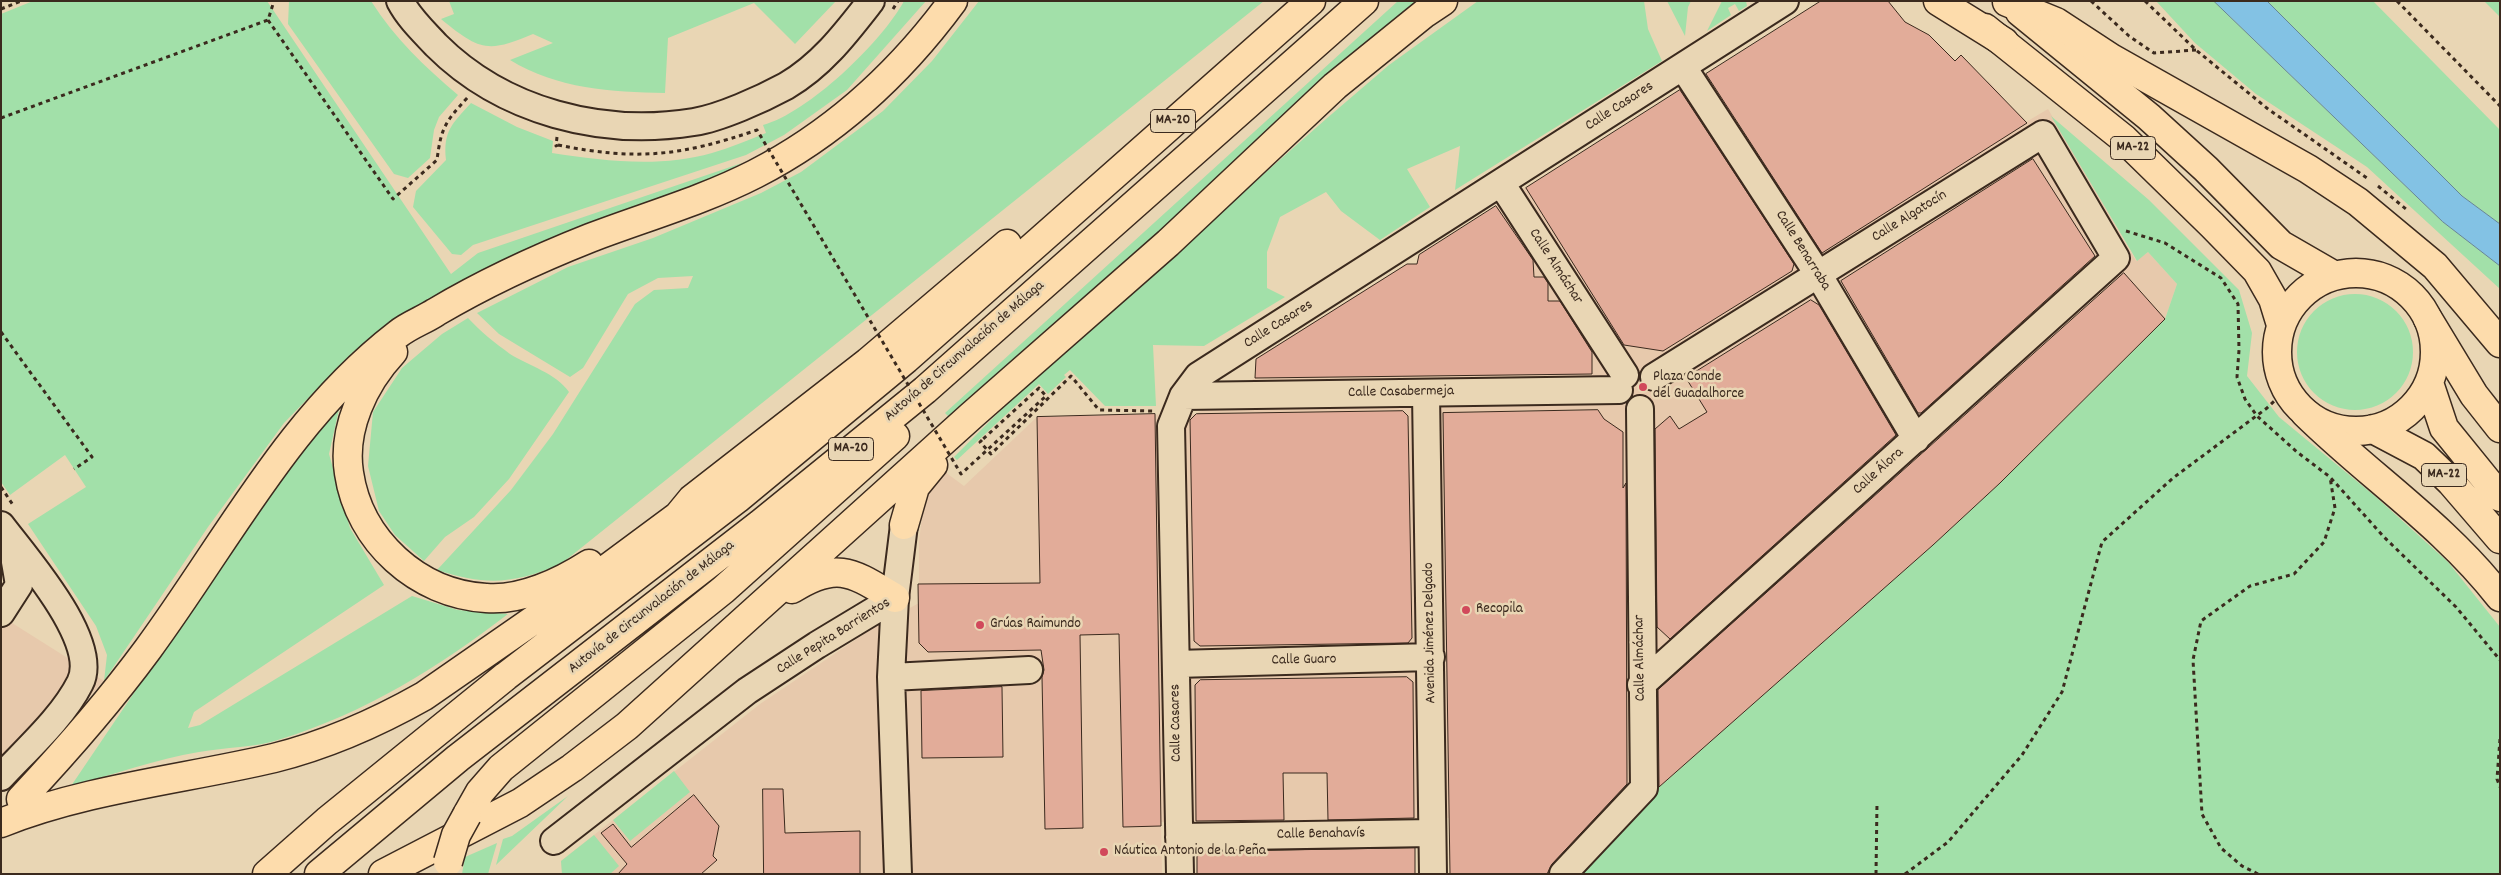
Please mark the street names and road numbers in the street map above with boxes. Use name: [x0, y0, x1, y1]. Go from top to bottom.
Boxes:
street label: Calle Casares: [1582, 78, 1658, 136]
road number: MA-20: [1150, 110, 1196, 132]
road number: MA-22: [2110, 136, 2156, 160]
street label: Calle Algatocín: [1869, 187, 1951, 247]
street label: Calle Benarraba: [1770, 208, 1834, 294]
street label: Calle Almáchar: [1524, 226, 1586, 308]
street label: Autovía de Circunvalación de Málaga: [881, 278, 1049, 426]
street label: Calle Casares: [1241, 297, 1317, 353]
street label: Calle Casabermeja: [1348, 383, 1454, 403]
road number: MA-20: [828, 438, 874, 460]
street label: Calle Álora: [1850, 444, 1908, 500]
road number: MA-22: [2422, 464, 2466, 486]
street label: Autovía de Circunvalación de Málaga: [565, 538, 739, 678]
street label: Avenida Jiménez Delgado: [1421, 562, 1441, 704]
street label: Calle Pepita Barrientos: [774, 595, 894, 679]
street label: Calle Almáchar: [1631, 615, 1651, 701]
street label: Calle Guaro: [1271, 651, 1337, 671]
street label: Calle Casares: [1167, 684, 1187, 762]
street label: Calle Benahavís: [1277, 825, 1365, 845]

